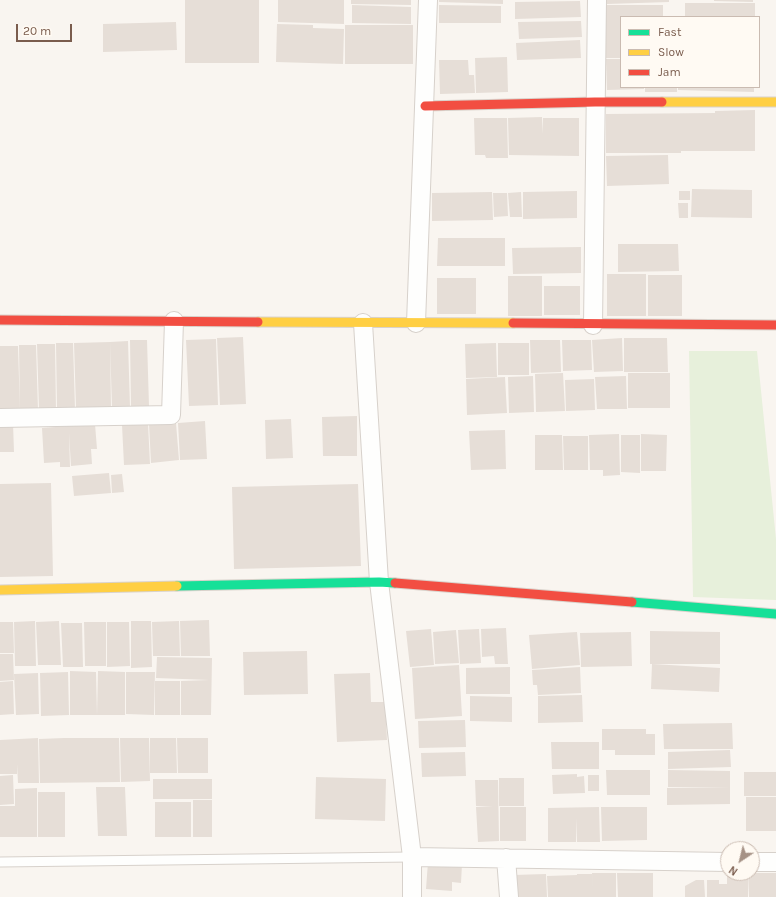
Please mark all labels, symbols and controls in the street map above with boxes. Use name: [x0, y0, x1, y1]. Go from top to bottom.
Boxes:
scale bar: [18, 16, 74, 42]
legend: [620, 16, 760, 88]
text: 20 m: [23, 24, 51, 38]
text: Fast: [658, 25, 681, 39]
text: Slow: [658, 45, 684, 59]
text: Jam: [658, 65, 681, 79]
north arrow: [720, 841, 760, 881]
text: N: [726, 863, 740, 878]

